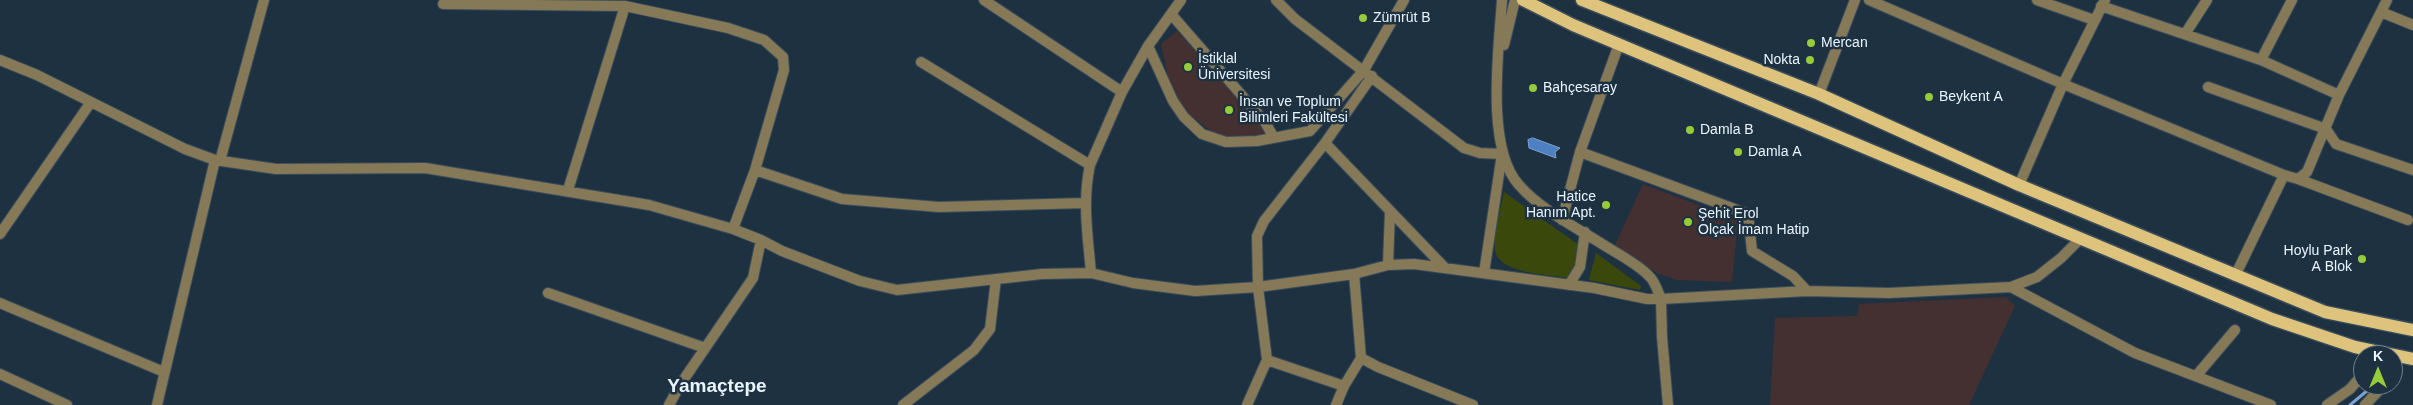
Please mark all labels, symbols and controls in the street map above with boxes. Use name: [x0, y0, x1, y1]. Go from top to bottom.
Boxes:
place label: Zümrüt B: [1373, 10, 1431, 26]
marker: Zümrüt B: [1357, 12, 1369, 24]
place label: Mercan: [1821, 35, 1868, 51]
marker: Mercan: [1805, 37, 1817, 49]
place label: İstiklal Üniversitesi: [1198, 51, 1270, 84]
place label: Nokta: [1763, 52, 1800, 68]
marker: Nokta: [1804, 54, 1816, 66]
marker: İstiklal Üniversitesi: [1182, 61, 1194, 73]
place label: Bahçesaray: [1543, 80, 1617, 96]
marker: Bahçesaray: [1527, 82, 1539, 94]
place label: Beykent A: [1939, 89, 2003, 105]
marker: Beykent A: [1923, 91, 1935, 103]
place label: İnsan ve Toplum Bilimleri Fakültesi: [1239, 94, 1348, 126]
marker: İnsan ve Toplum Bilimleri Fakültesi: [1223, 104, 1235, 116]
place label: Damla B: [1700, 122, 1754, 138]
marker: Damla B: [1684, 124, 1696, 136]
place label: Damla A: [1748, 144, 1802, 160]
marker: Damla A: [1732, 146, 1744, 158]
place label: Hatice Hanım Apt.: [1526, 189, 1596, 222]
marker: Hatice Hanım Apt.: [1600, 199, 1612, 211]
place label: Şehit Erol Olçak İmam Hatip: [1698, 206, 1809, 238]
marker: Şehit Erol Olçak İmam Hatip: [1682, 216, 1694, 228]
place label: Hoylu Park A Blok: [2284, 243, 2352, 276]
marker: Hoylu Park A Blok: [2356, 253, 2368, 265]
north arrow: [2353, 345, 2403, 395]
text: K: [2373, 348, 2383, 364]
district label: Yamaçtepe: [667, 376, 767, 398]

